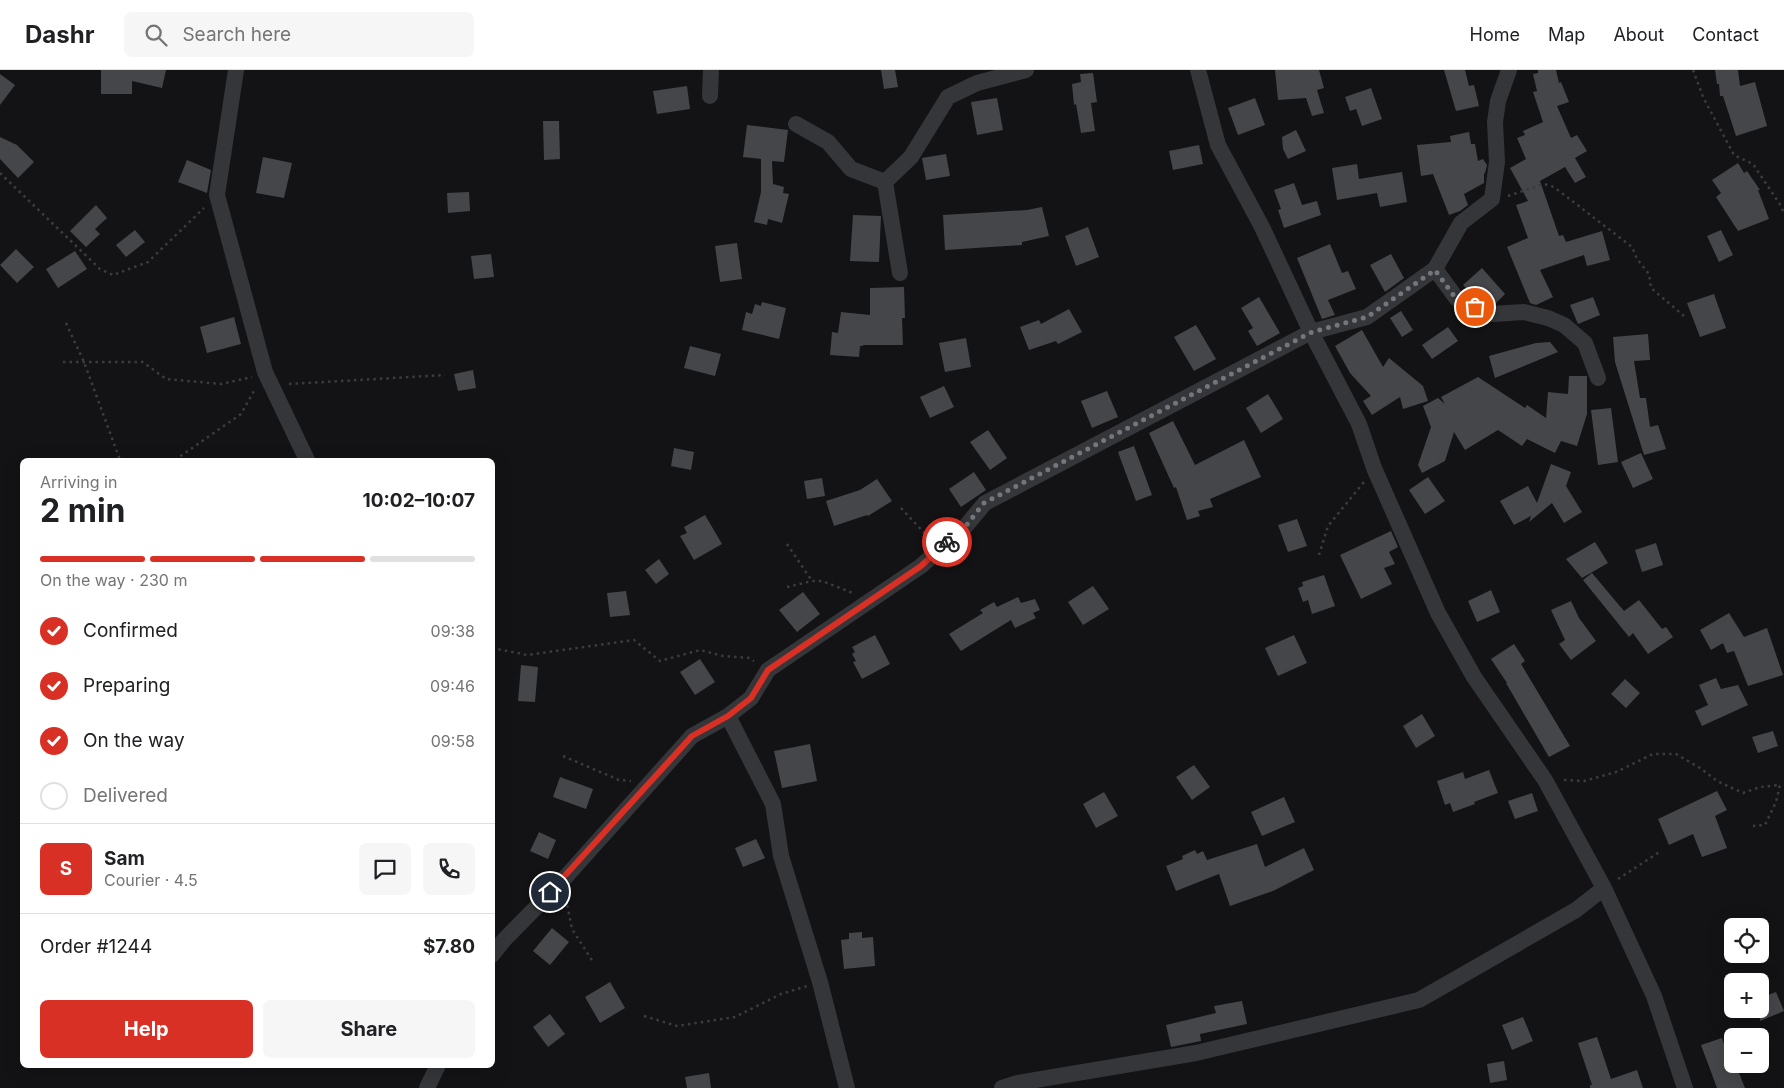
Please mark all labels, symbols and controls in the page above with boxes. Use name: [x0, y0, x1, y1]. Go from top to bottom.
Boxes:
search box: [124, 12, 474, 57]
text: Dashr: [25, 20, 94, 49]
icon: search: [142, 21, 170, 49]
text: Search here: [182, 23, 291, 46]
text: Home: [1470, 24, 1520, 45]
text: Map: [1548, 24, 1585, 45]
text: About: [1613, 24, 1664, 45]
text: Contact: [1692, 24, 1759, 45]
pin: [1454, 286, 1496, 328]
icon: bag: [1461, 293, 1489, 321]
text: Arriving in: [40, 472, 117, 492]
text: 10:02–10:07: [363, 489, 475, 512]
text: 2 min: [40, 491, 126, 530]
courier: [922, 517, 972, 567]
icon: bike: [933, 528, 961, 556]
text: On the way · 230 m: [40, 570, 187, 590]
icon: check: [40, 617, 68, 645]
text: Confirmed: [83, 619, 178, 642]
text: 09:38: [431, 621, 475, 641]
icon: check: [40, 672, 68, 700]
text: Preparing: [83, 674, 170, 697]
text: 09:46: [430, 676, 475, 696]
icon: check: [40, 727, 68, 755]
text: On the way: [83, 729, 185, 752]
text: 09:58: [431, 731, 475, 751]
text: Delivered: [83, 784, 168, 807]
button: chat: [359, 843, 411, 895]
button: phone: [423, 843, 475, 895]
text: Sam: [104, 847, 145, 870]
text: S: [60, 857, 72, 880]
text: Courier · 4.5: [104, 870, 198, 890]
pin: [529, 871, 571, 913]
icon: home: [536, 878, 564, 906]
map controls: [1724, 918, 1769, 1073]
button: locate: [1724, 918, 1769, 963]
text: Order #1244: [40, 935, 152, 958]
text: $7.80: [423, 935, 475, 958]
button: +: [1724, 973, 1769, 1018]
button: Help: [40, 1000, 253, 1058]
button: Share: [263, 1000, 475, 1058]
button: −: [1724, 1028, 1769, 1073]

